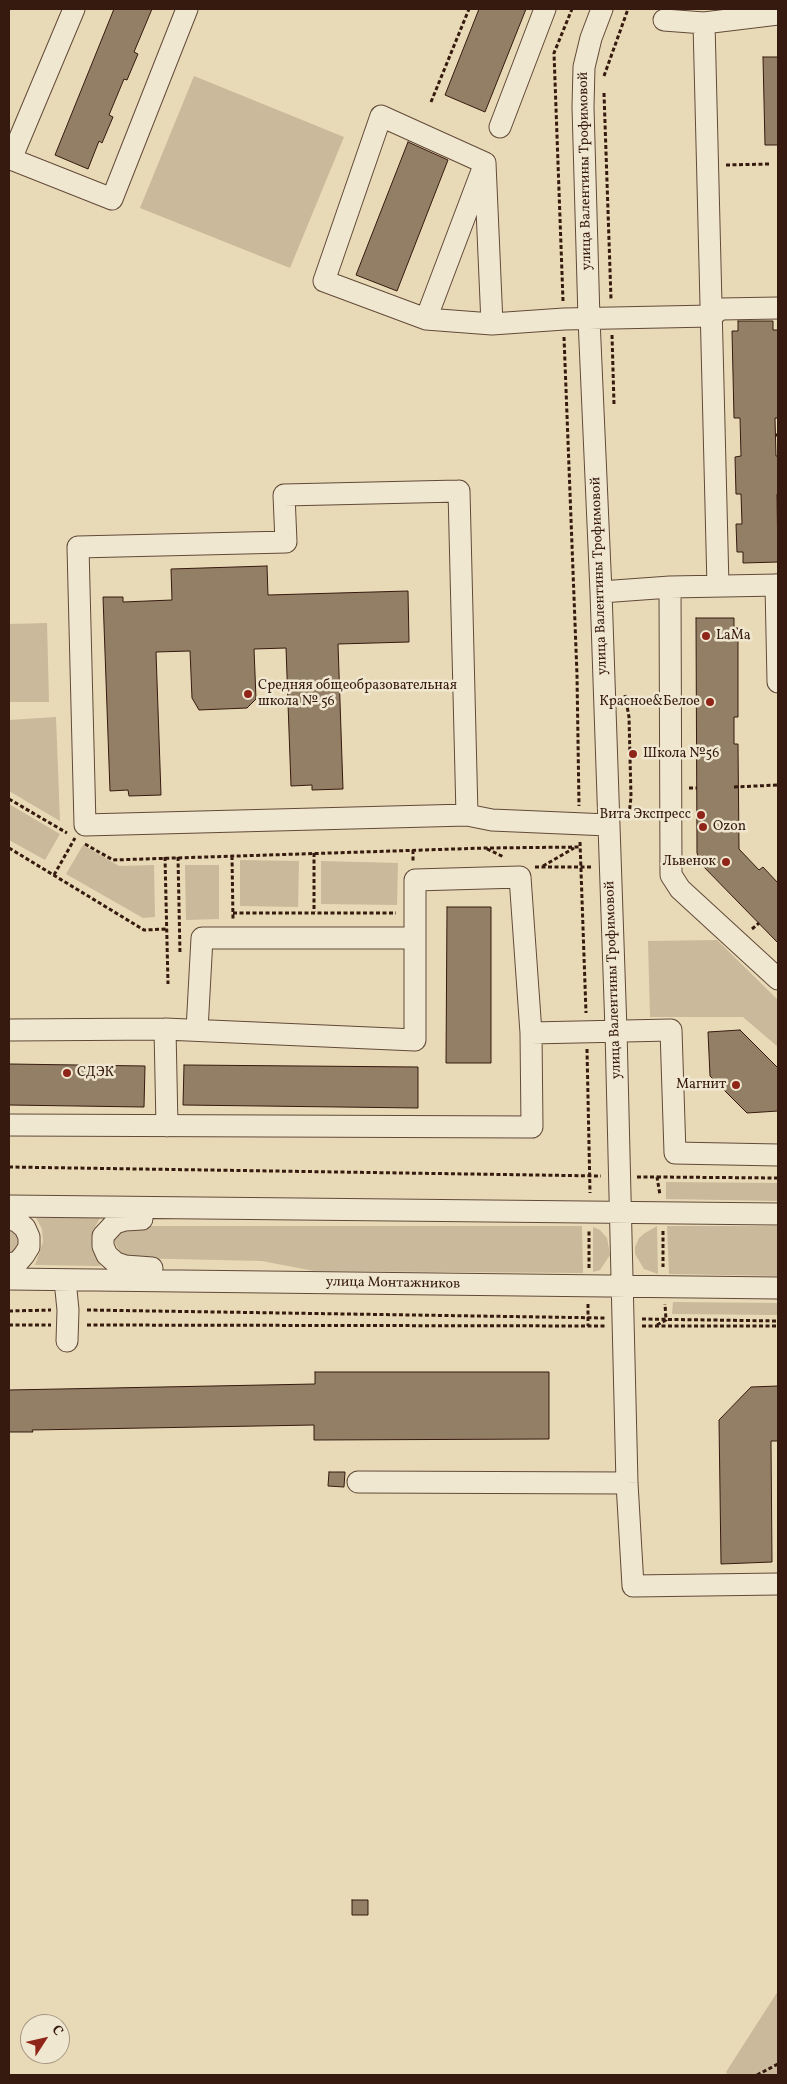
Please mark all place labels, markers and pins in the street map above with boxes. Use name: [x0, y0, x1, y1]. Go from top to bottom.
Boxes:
place label: LaMa: [716, 628, 751, 644]
marker: LaMa: [700, 630, 712, 642]
place label: Средняя общеобразовательная школа № 56: [258, 678, 457, 710]
marker: Средняя общеобразовательная школа № 56: [242, 688, 254, 700]
place label: Красное&Белое: [599, 694, 700, 710]
marker: Красное&Белое: [704, 696, 716, 708]
place label: Школа №56: [643, 746, 719, 762]
marker: Школа №56: [627, 748, 639, 760]
place label: Вита Экспресс: [600, 807, 691, 823]
marker: Вита Экспресс: [695, 809, 707, 821]
place label: Ozon: [713, 819, 746, 835]
marker: Ozon: [697, 821, 709, 833]
place label: Львенок: [663, 854, 716, 870]
marker: Львенок: [720, 856, 732, 868]
place label: СДЭК: [77, 1065, 114, 1081]
marker: СДЭК: [61, 1067, 73, 1079]
place label: Магнит: [676, 1077, 726, 1093]
marker: Магнит: [730, 1079, 742, 1091]

